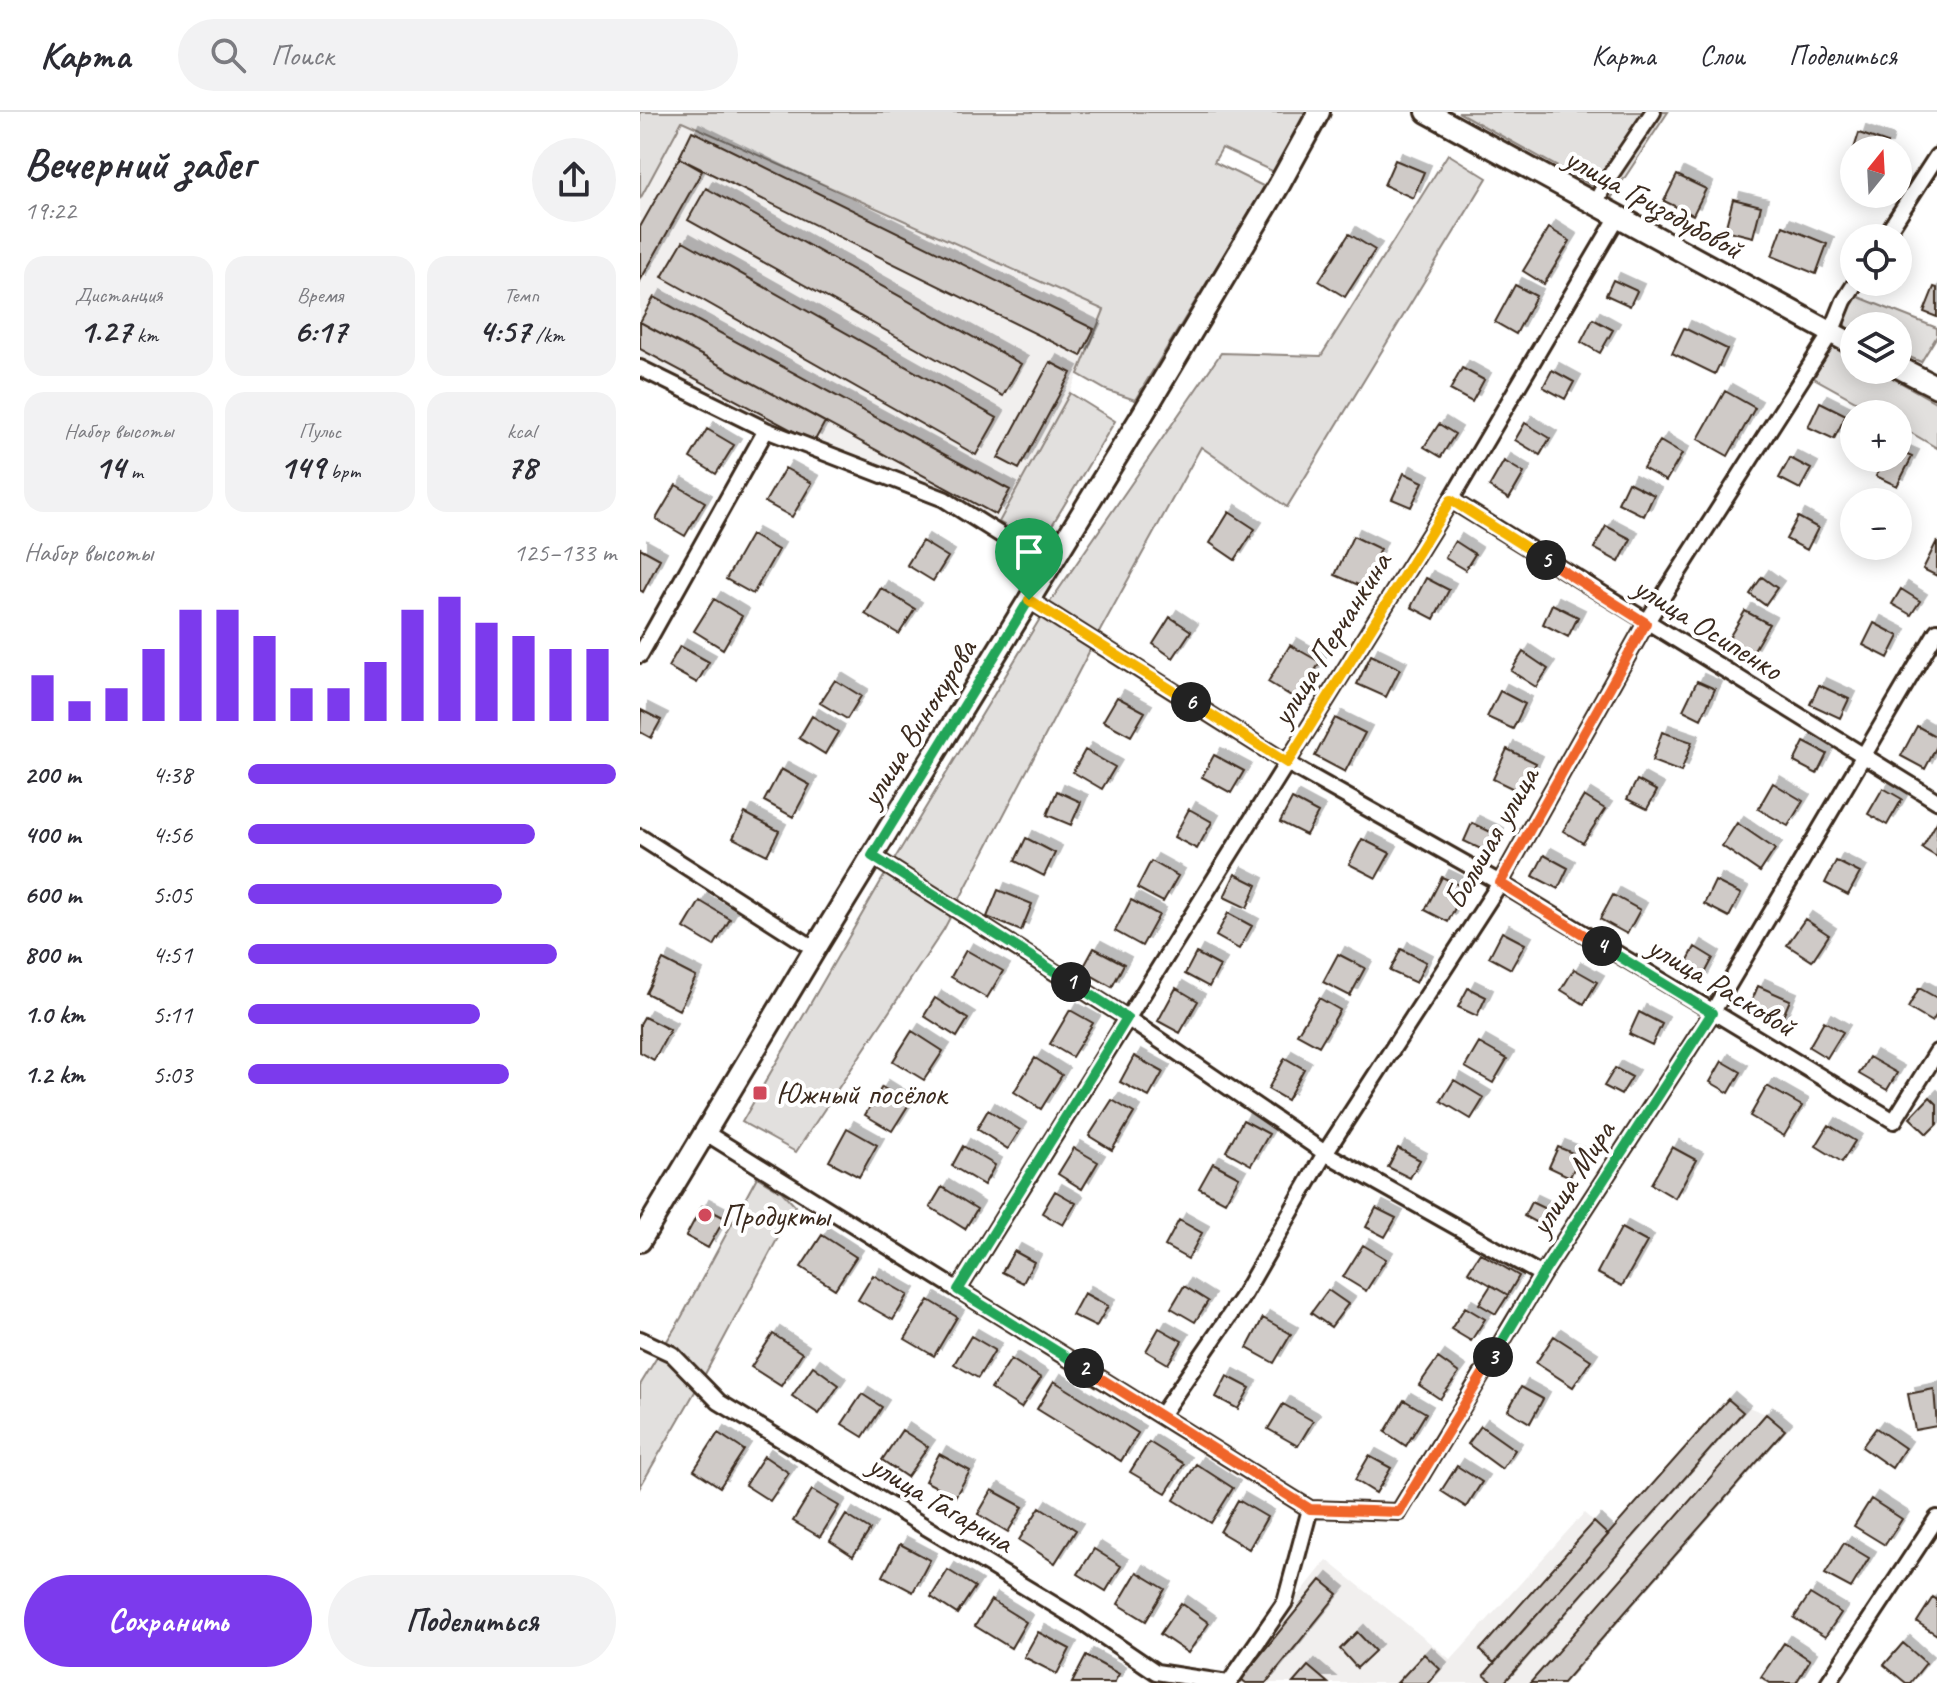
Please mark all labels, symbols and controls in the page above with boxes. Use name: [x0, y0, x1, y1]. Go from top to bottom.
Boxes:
search box: [178, 19, 738, 91]
text: Карта: [40, 32, 130, 79]
icon: search: [206, 33, 250, 77]
text: Поиск: [270, 36, 334, 74]
text: Карта: [1592, 38, 1656, 73]
text: Слои: [1700, 38, 1745, 73]
text: Поделиться: [1789, 38, 1897, 73]
text: Вечерний забег: [24, 136, 254, 191]
street label: улица Гризодубовой: [1556, 136, 1752, 270]
north arrow: [1840, 136, 1912, 208]
map controls: [1840, 136, 1912, 560]
button: share: [532, 138, 616, 222]
text: 19:22: [24, 194, 76, 227]
button: locate: [1840, 224, 1912, 296]
text: Дистанция: [75, 281, 163, 309]
text: Время: [297, 281, 343, 309]
text: Темп: [504, 281, 539, 309]
text: 1.27: [79, 309, 132, 352]
text: 6:17: [293, 309, 347, 352]
text: 4:57: [478, 309, 530, 352]
button: layers: [1840, 312, 1912, 384]
text: km: [132, 321, 158, 349]
text: /km: [530, 321, 564, 349]
button: +: [1840, 400, 1912, 472]
text: Набор высоты: [64, 417, 173, 445]
text: Пульс: [299, 417, 341, 445]
text: kcal: [507, 417, 536, 445]
text: 14: [95, 445, 125, 488]
text: 149: [279, 445, 325, 488]
text: 78: [506, 445, 537, 488]
text: m: [125, 457, 143, 485]
text: bpm: [325, 457, 361, 485]
button: −: [1840, 488, 1912, 560]
pin: [995, 518, 1063, 600]
icon: arrive: [1007, 530, 1051, 574]
text: Набор высоты: [24, 536, 153, 569]
text: 125–133 m: [513, 536, 616, 569]
pin: 5: [1526, 540, 1566, 580]
street label: улица Перчанкина: [1260, 543, 1402, 735]
text: 5: [1541, 546, 1551, 574]
street label: улица Осипенко: [1624, 565, 1791, 691]
street label: улица Винокурова: [849, 630, 987, 816]
pin: 6: [1171, 682, 1211, 722]
text: 6: [1186, 688, 1196, 716]
street label: Большая улица: [1434, 757, 1550, 916]
text: 200 m: [24, 758, 80, 791]
text: 4:38: [152, 758, 192, 791]
text: 400 m: [24, 818, 80, 851]
text: 4:56: [152, 818, 192, 851]
text: 600 m: [24, 878, 81, 911]
text: 5:05: [152, 878, 192, 911]
street label: улица Расковой: [1639, 925, 1805, 1047]
pin: 4: [1582, 926, 1622, 966]
text: 4: [1597, 932, 1607, 960]
text: 800 m: [24, 938, 80, 971]
text: 4:51: [152, 938, 192, 971]
pin: 1: [1051, 962, 1091, 1002]
text: 1: [1066, 968, 1076, 996]
text: 1.0 km: [24, 998, 84, 1031]
text: 5:11: [152, 998, 192, 1031]
text: 1.2 km: [24, 1058, 84, 1091]
text: 5:03: [152, 1058, 192, 1091]
place label: Южный посёлок: [776, 1073, 949, 1114]
marker: Южный посёлок: [751, 1084, 769, 1102]
street label: улица Мира: [1519, 1111, 1625, 1245]
place label: Продукты: [721, 1195, 832, 1236]
marker: Продукты: [696, 1206, 714, 1224]
pin: 3: [1473, 1337, 1513, 1377]
text: 3: [1488, 1343, 1498, 1371]
pin: 2: [1064, 1348, 1104, 1388]
text: 2: [1079, 1354, 1089, 1382]
street label: улица Гагарина: [859, 1443, 1023, 1563]
button: Сохранить: [24, 1575, 312, 1667]
button: Поделиться: [328, 1575, 616, 1667]

